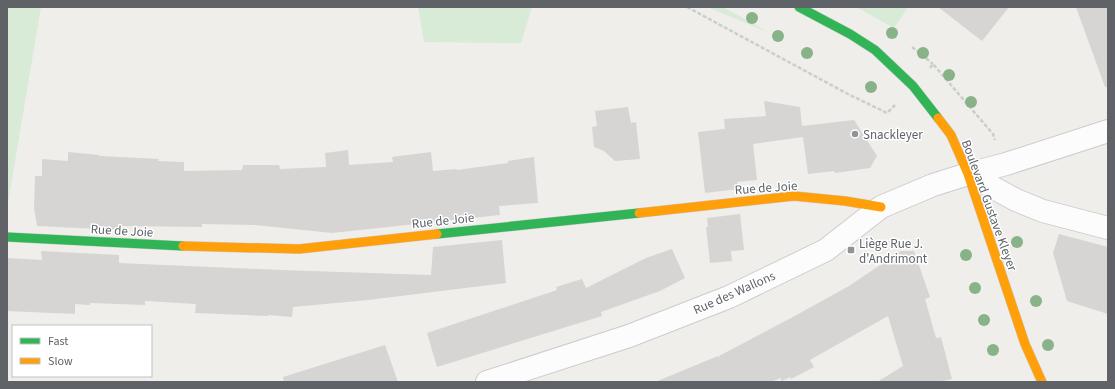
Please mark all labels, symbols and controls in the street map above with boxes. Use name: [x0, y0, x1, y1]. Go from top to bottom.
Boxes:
place label: Snackleyer: [863, 126, 923, 144]
marker: Snackleyer: [850, 129, 860, 139]
street label: Boulevard Gustave Kleyer: [957, 137, 1021, 274]
street label: Rue de Joie: [734, 177, 798, 199]
street label: Rue de Joie: [411, 209, 475, 233]
street label: Rue de Joie: [90, 220, 154, 242]
place label: Liège Rue J. d'Andrimont: [859, 235, 928, 268]
marker: Liège Rue J. d'Andrimont: [846, 245, 856, 255]
street label: Rue des Wallons: [691, 267, 779, 319]
legend: [12, 325, 152, 377]
text: Fast: [48, 333, 68, 350]
text: Slow: [48, 353, 73, 370]

